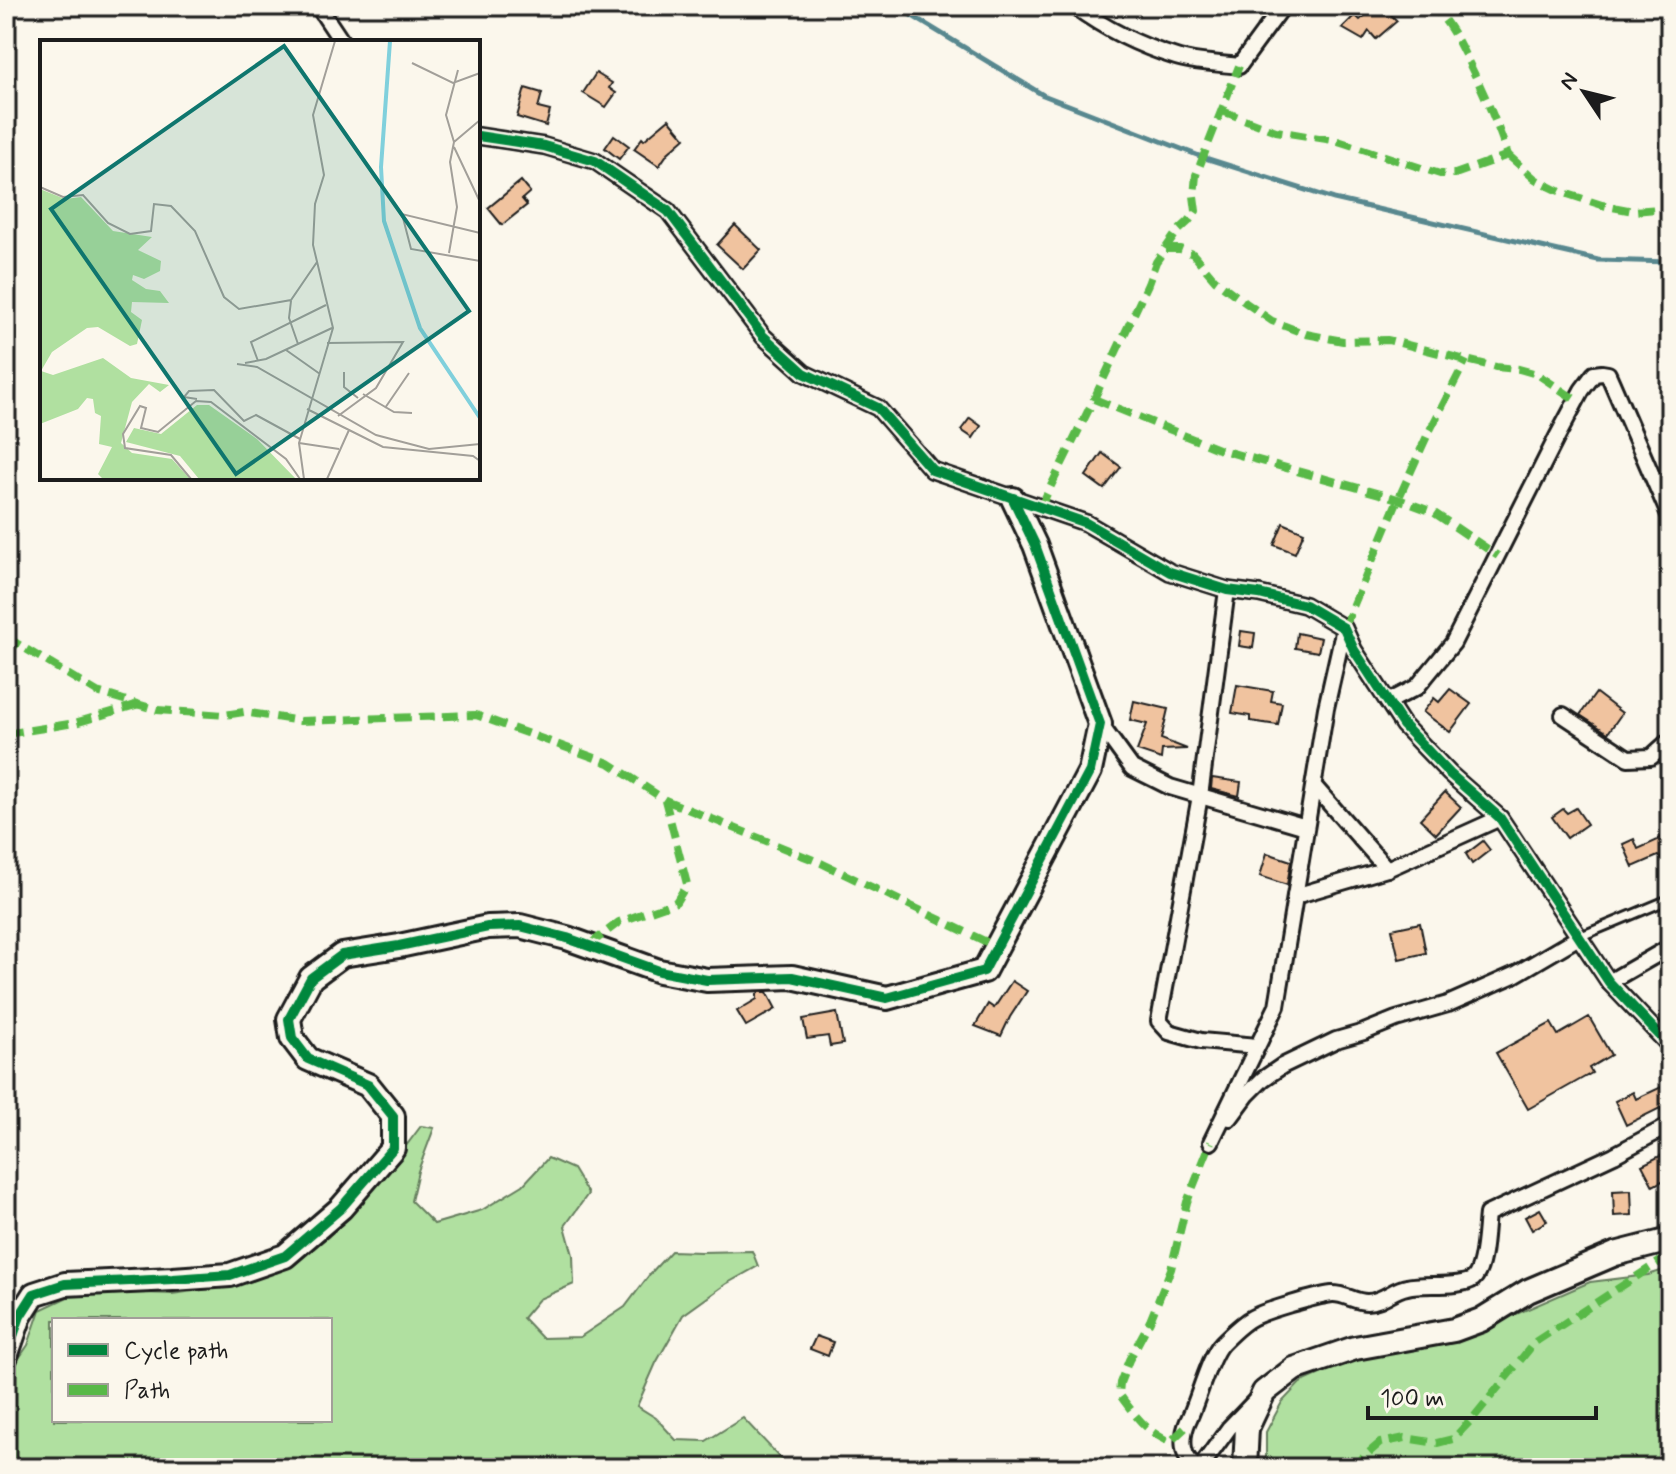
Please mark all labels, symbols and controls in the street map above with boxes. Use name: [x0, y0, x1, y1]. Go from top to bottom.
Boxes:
inset map: [40, 40, 480, 480]
north arrow: [1544, 52, 1624, 132]
text: N: [1554, 68, 1585, 96]
legend: [52, 1318, 332, 1422]
text: Cycle path: [124, 1336, 229, 1367]
scale bar: [1368, 1370, 1596, 1420]
text: Path: [124, 1376, 170, 1407]
text: 100 m: [1380, 1384, 1444, 1415]

